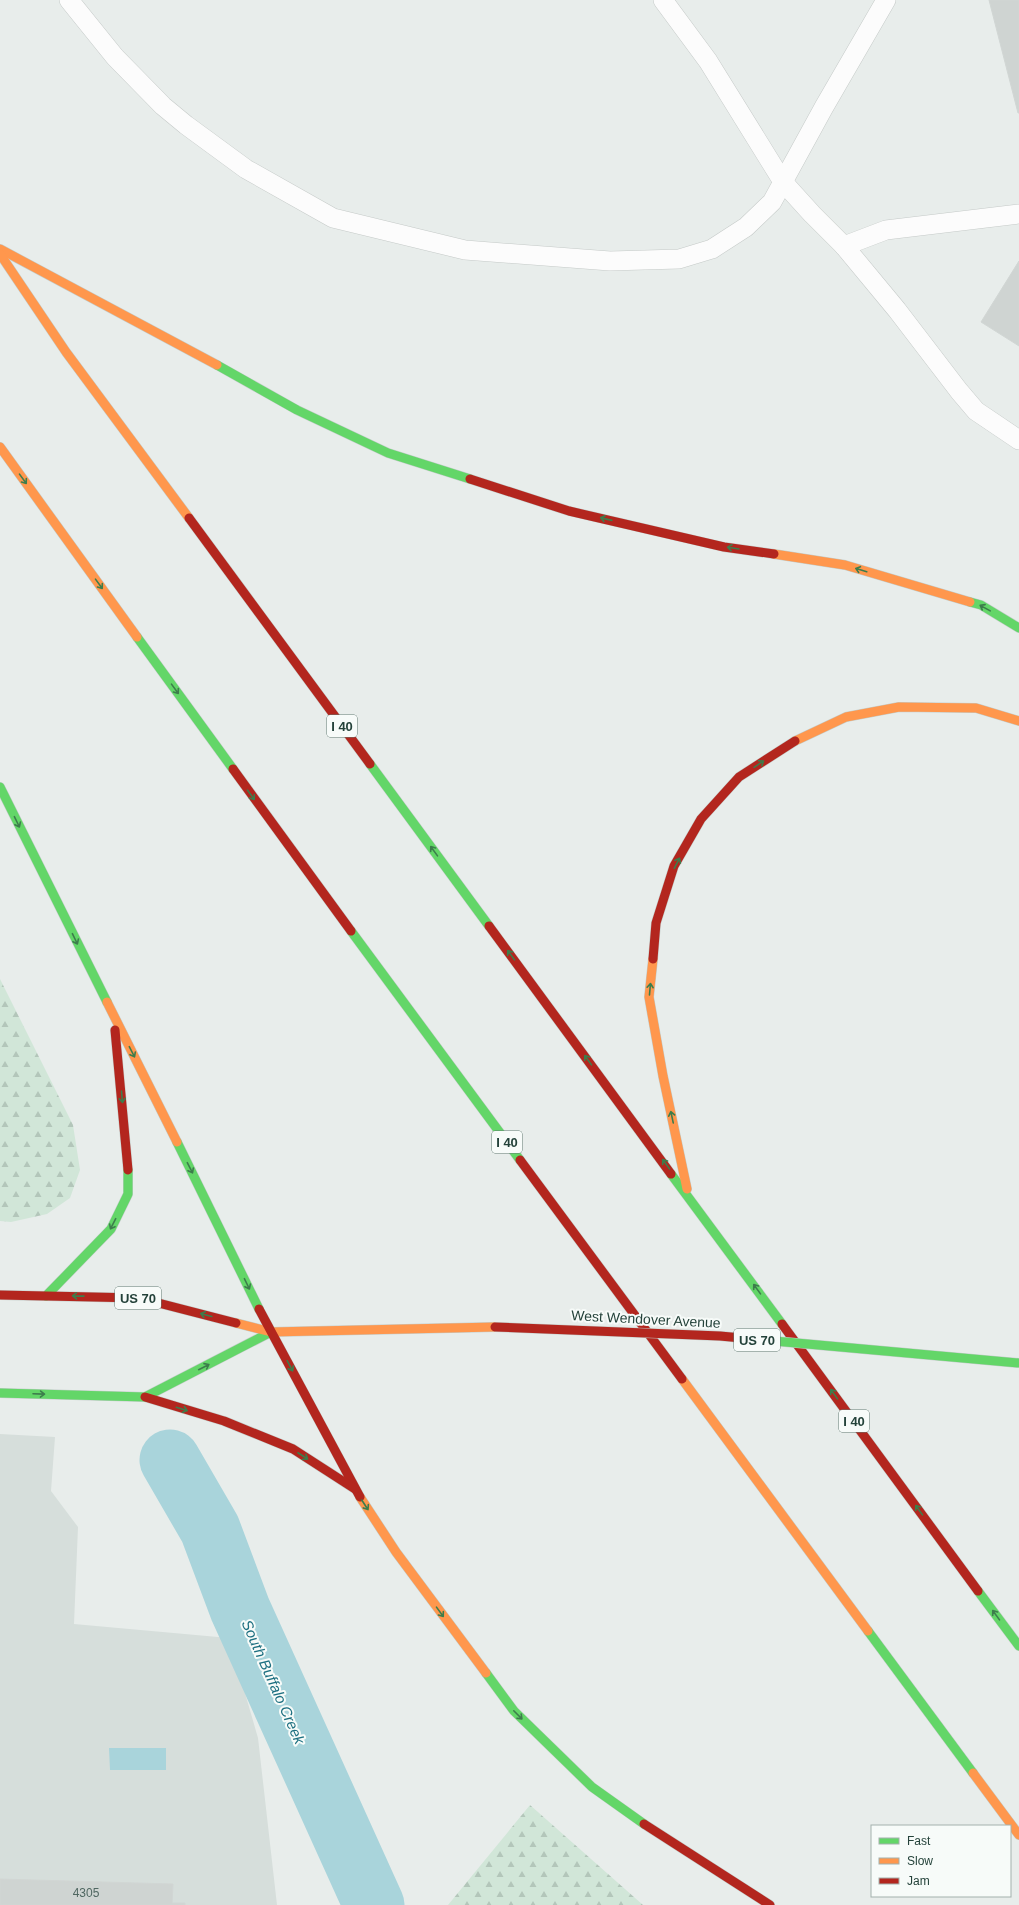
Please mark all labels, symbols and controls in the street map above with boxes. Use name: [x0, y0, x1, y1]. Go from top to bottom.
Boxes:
one-way arrow: [19, 473, 27, 484]
one-way arrow: [600, 515, 613, 523]
one-way arrow: [727, 544, 740, 552]
one-way arrow: [855, 566, 868, 573]
one-way arrow: [95, 578, 103, 589]
one-way arrow: [979, 604, 991, 611]
one-way arrow: [171, 684, 179, 695]
road number: I 40: [327, 715, 357, 737]
one-way arrow: [753, 760, 764, 768]
one-way arrow: [247, 789, 255, 800]
one-way arrow: [14, 816, 22, 828]
one-way arrow: [430, 845, 438, 856]
one-way arrow: [674, 857, 681, 869]
one-way arrow: [72, 932, 79, 944]
one-way arrow: [507, 950, 515, 961]
one-way arrow: [646, 983, 654, 996]
one-way arrow: [128, 1045, 136, 1057]
one-way arrow: [584, 1054, 593, 1065]
one-way arrow: [118, 1090, 125, 1103]
one-way arrow: [667, 1110, 675, 1123]
road number: I 40: [492, 1131, 522, 1153]
one-way arrow: [661, 1159, 670, 1170]
one-way arrow: [186, 1162, 194, 1174]
one-way arrow: [109, 1217, 117, 1229]
one-way arrow: [244, 1278, 252, 1290]
one-way arrow: [753, 1283, 761, 1294]
road number: US 70: [115, 1287, 161, 1309]
one-way arrow: [72, 1293, 85, 1300]
street label: West Wendover Avenue: [571, 1307, 721, 1331]
one-way arrow: [200, 1311, 213, 1318]
road number: US 70: [734, 1329, 780, 1351]
one-way arrow: [286, 1360, 294, 1372]
one-way arrow: [198, 1362, 210, 1370]
one-way arrow: [830, 1388, 838, 1399]
one-way arrow: [32, 1391, 45, 1398]
one-way arrow: [175, 1406, 188, 1413]
road number: I 40: [839, 1410, 869, 1432]
one-way arrow: [297, 1452, 309, 1460]
one-way arrow: [362, 1499, 370, 1511]
one-way arrow: [915, 1504, 923, 1515]
one-way arrow: [436, 1606, 444, 1617]
one-way arrow: [992, 1609, 1000, 1620]
water label: South Buffalo Creek: [238, 1617, 309, 1748]
one-way arrow: [513, 1710, 523, 1720]
legend: [871, 1825, 1011, 1897]
text: Fast: [907, 1834, 931, 1848]
text: Slow: [907, 1854, 933, 1868]
text: Jam: [907, 1874, 930, 1888]
house number: 4305: [73, 1886, 100, 1900]

